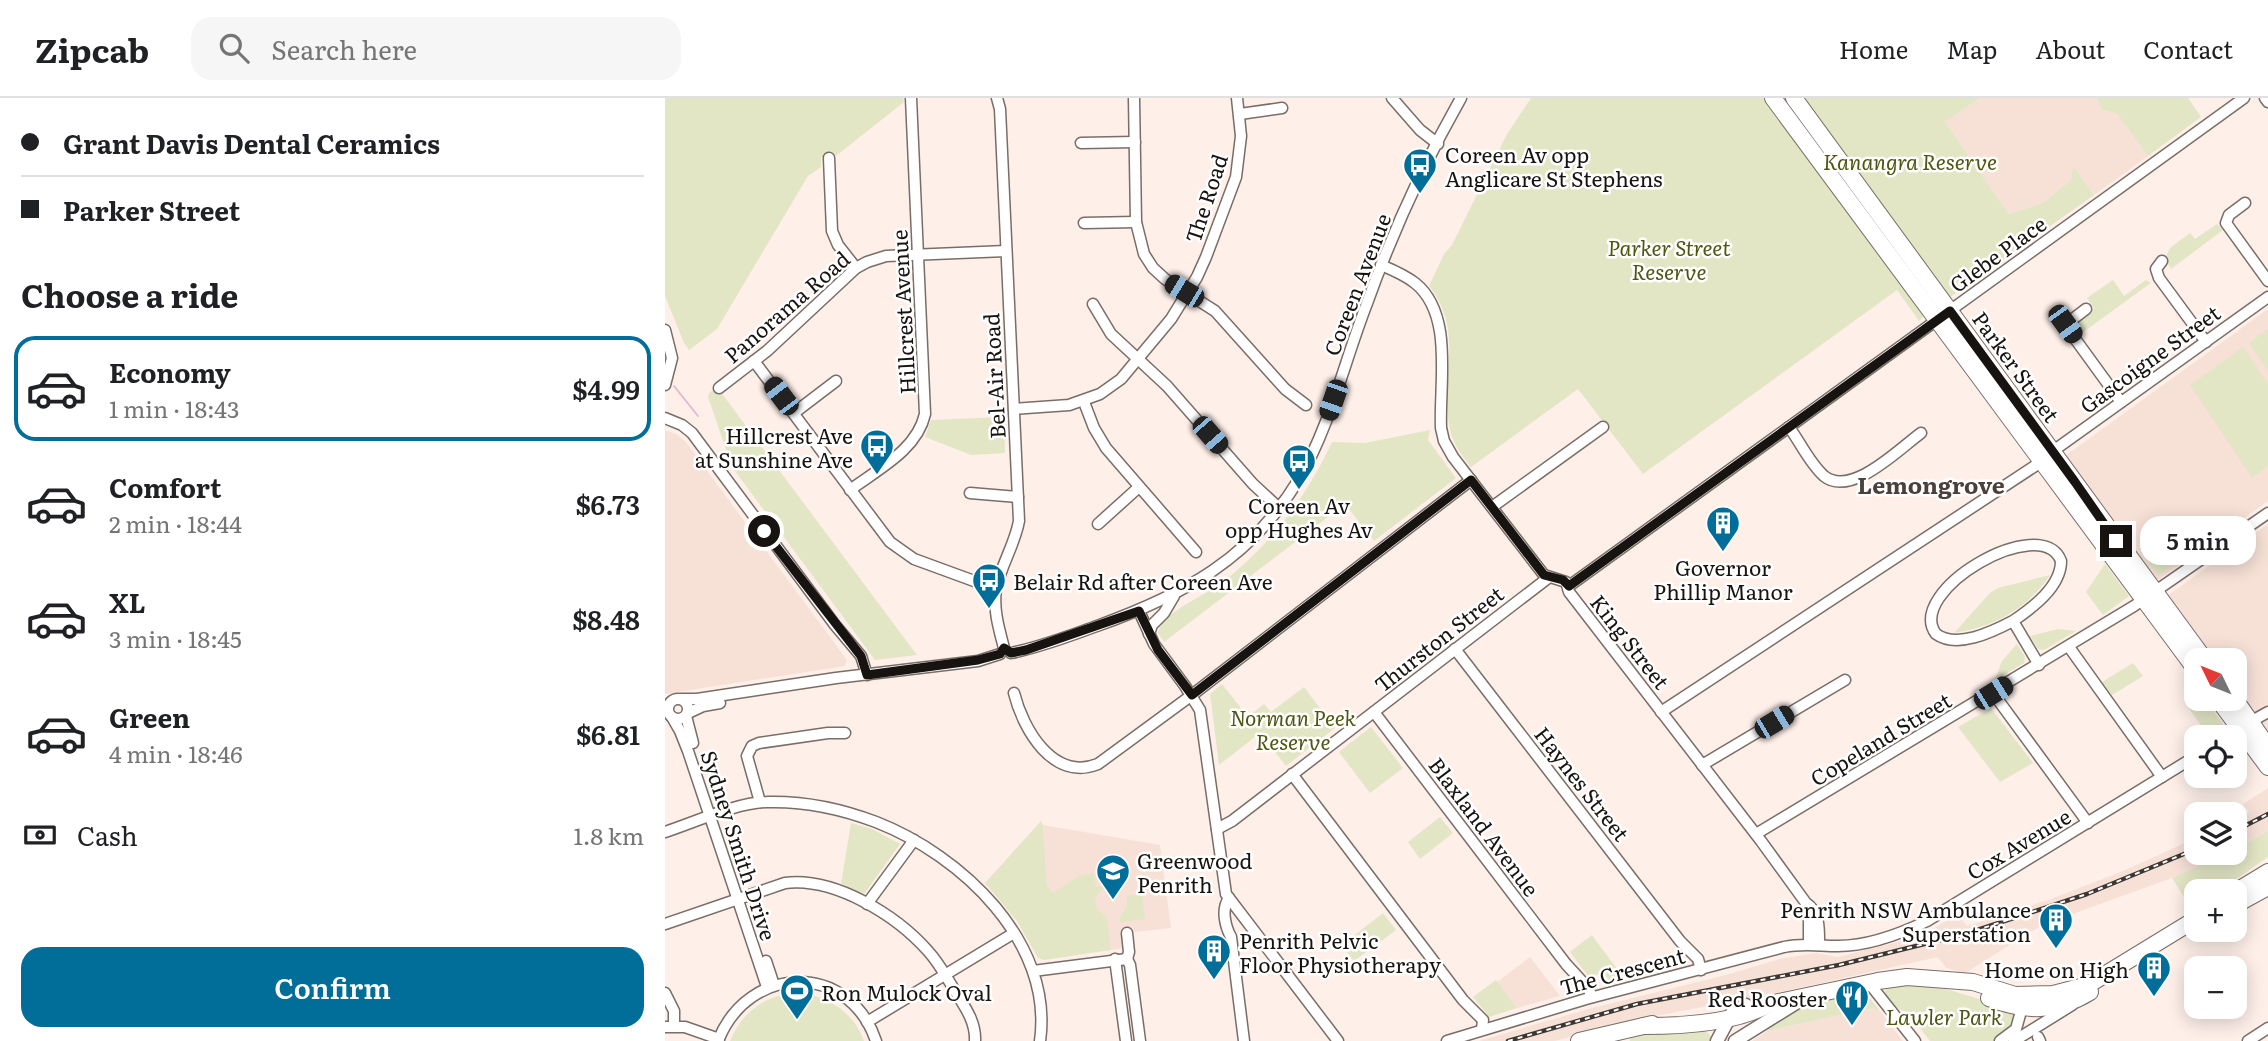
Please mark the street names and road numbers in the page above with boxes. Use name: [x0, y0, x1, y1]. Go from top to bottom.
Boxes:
street label: The Road: [1176, 149, 1234, 246]
street label: Glebe Place: [1942, 207, 2052, 299]
street label: Coreen Avenue: [1315, 208, 1397, 360]
street label: Hillcrest Avenue: [882, 229, 922, 395]
street label: Panorama Road: [716, 243, 856, 369]
street label: Gascoigne Street: [2072, 296, 2226, 420]
street label: Parker Street: [1966, 304, 2068, 428]
street label: Bel-Air Road: [974, 312, 1012, 440]
street label: Thurston Street: [1367, 577, 1510, 698]
street label: King Street: [1584, 587, 1678, 695]
street label: Copeland Street: [1804, 683, 1957, 792]
street label: Haynes Street: [1528, 719, 1638, 847]
street label: Sydney Smith Drive: [695, 746, 785, 944]
street label: Blaxland Avenue: [1422, 750, 1548, 902]
street label: Cox Avenue: [1960, 800, 2076, 886]
street label: The Crescent: [1556, 938, 1688, 1002]

